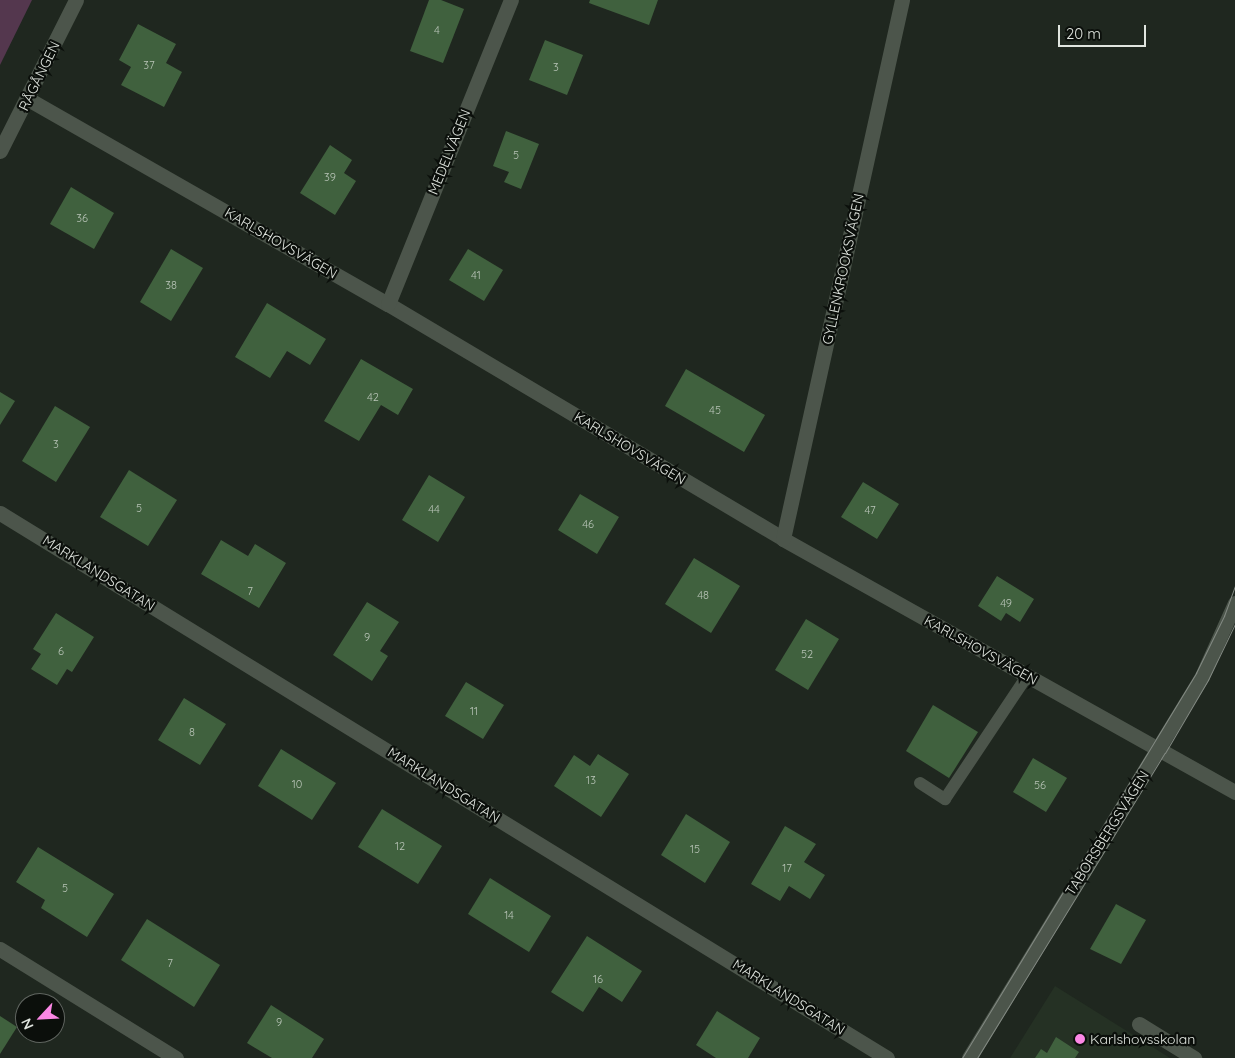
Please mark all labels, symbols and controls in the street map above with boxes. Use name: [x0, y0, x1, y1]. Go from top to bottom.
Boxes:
scale bar: [1060, 15, 1148, 47]
house number: 4: [434, 23, 440, 37]
text: 20 m: [1066, 24, 1101, 43]
street label: RÅGÅNGEN: [15, 38, 63, 114]
house number: 37: [143, 58, 155, 72]
house number: 3: [553, 60, 559, 74]
street label: MEDELVÄGEN: [424, 107, 474, 197]
house number: 5: [513, 148, 519, 162]
house number: 39: [324, 170, 336, 184]
street label: GYLLENKROOKSVÄGEN: [819, 192, 867, 346]
street label: KARLSHOVSVÄGEN: [222, 204, 340, 282]
house number: 36: [76, 211, 88, 225]
house number: 41: [471, 268, 481, 282]
house number: 38: [165, 278, 177, 292]
house number: 42: [367, 390, 379, 404]
house number: 45: [709, 403, 721, 417]
street label: KARLSHOVSVÄGEN: [571, 408, 689, 488]
house number: 3: [53, 437, 59, 451]
house number: 5: [136, 501, 142, 515]
house number: 44: [428, 502, 440, 516]
house number: 47: [864, 503, 876, 517]
house number: 46: [582, 517, 594, 531]
street label: MARKLANDSGATAN: [40, 532, 158, 614]
house number: 7: [247, 584, 253, 598]
house number: 48: [697, 588, 709, 602]
house number: 49: [1000, 596, 1012, 610]
street label: KARLSHOVSVÄGEN: [921, 612, 1041, 688]
house number: 9: [364, 630, 370, 644]
house number: 6: [58, 644, 64, 658]
house number: 52: [801, 647, 813, 661]
house number: 11: [470, 704, 478, 718]
house number: 8: [189, 725, 195, 739]
street label: MARKLANDSGATAN: [385, 744, 503, 826]
street label: TABORSBERGSVÄGEN: [1062, 767, 1152, 899]
house number: 13: [586, 773, 596, 787]
house number: 10: [292, 777, 302, 791]
house number: 56: [1034, 778, 1046, 792]
house number: 12: [395, 839, 405, 853]
house number: 15: [690, 842, 700, 856]
house number: 17: [782, 861, 792, 875]
house number: 5: [62, 881, 68, 895]
house number: 14: [504, 908, 514, 922]
house number: 7: [167, 956, 173, 970]
street label: MARKLANDSGATAN: [730, 956, 848, 1038]
house number: 16: [593, 972, 603, 986]
north arrow: [15, 993, 65, 1043]
text: N: [17, 1015, 38, 1032]
house number: 9: [276, 1015, 282, 1029]
place label: Karlshovsskolan: [1090, 1031, 1195, 1047]
marker: Karlshovsskolan: [1074, 1033, 1086, 1045]

